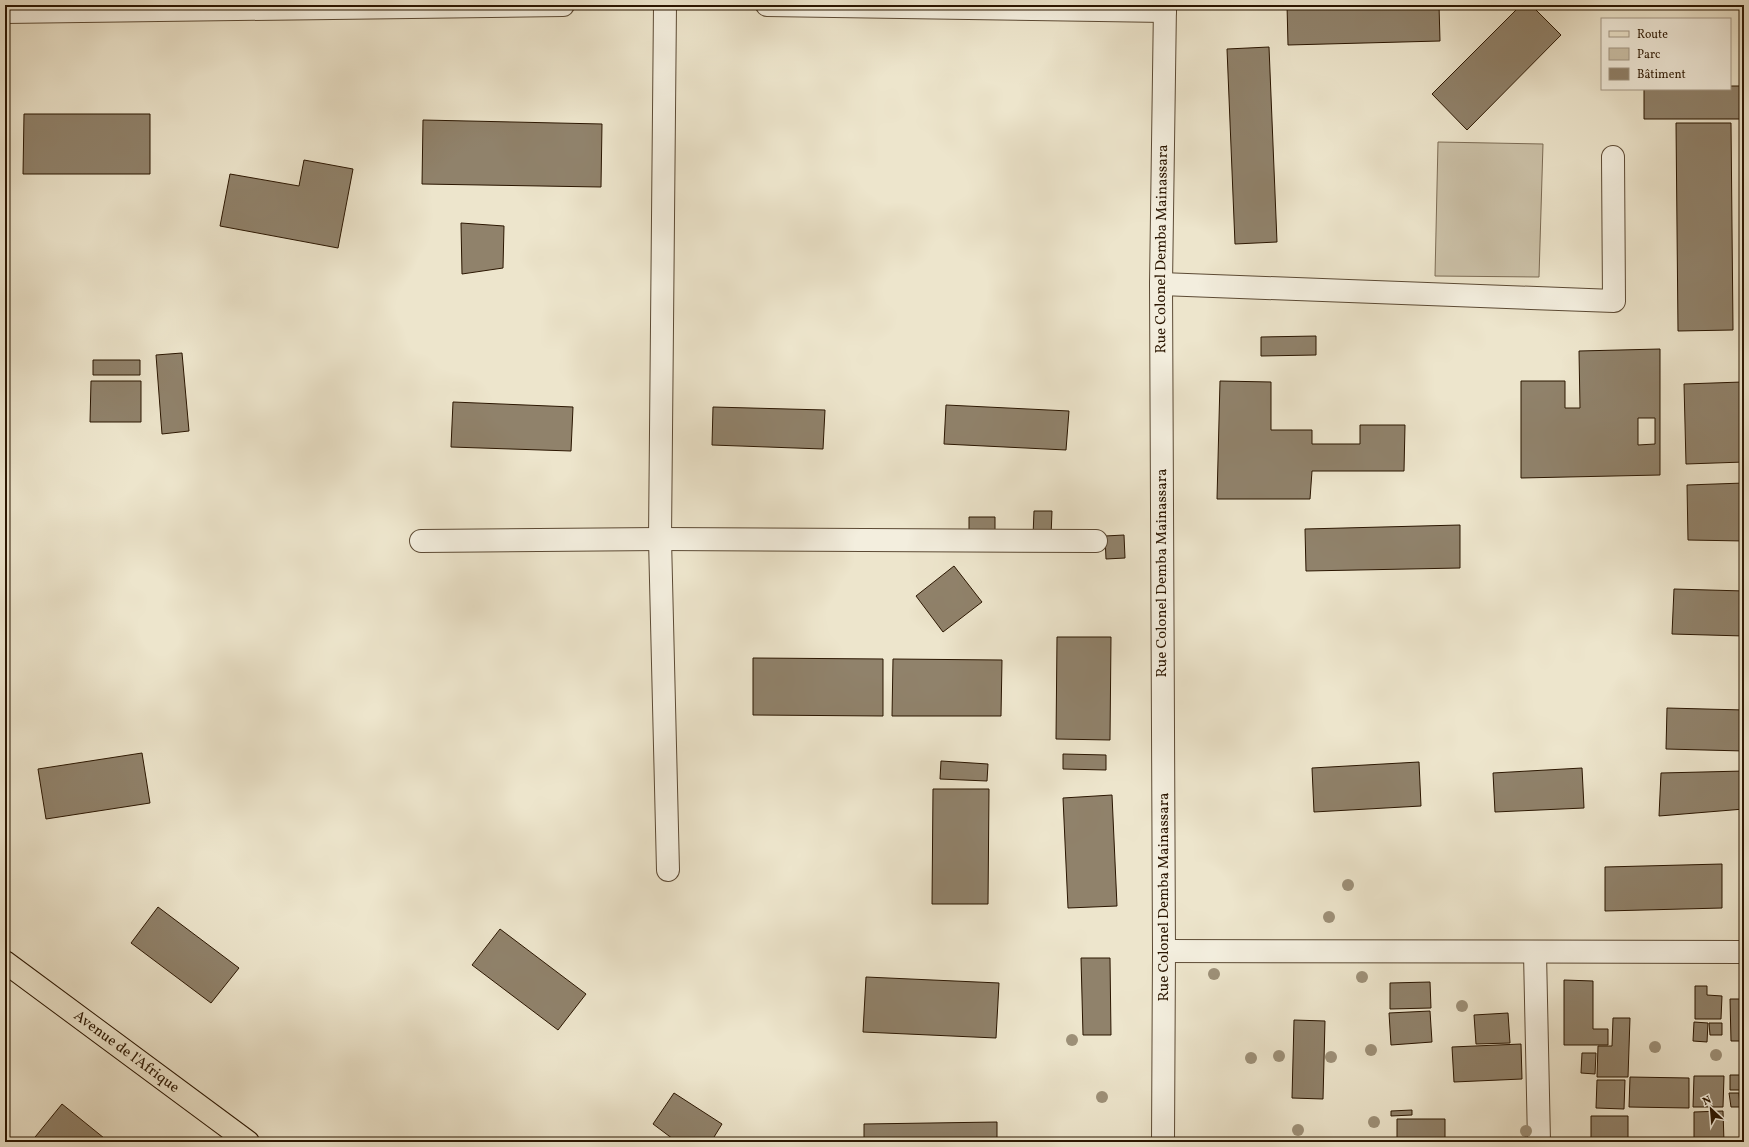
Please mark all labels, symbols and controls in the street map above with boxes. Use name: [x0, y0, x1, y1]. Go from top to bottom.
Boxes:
legend: [1601, 18, 1731, 90]
text: Route: [1637, 27, 1668, 43]
text: Parc: [1637, 47, 1660, 63]
text: Bâtiment: [1637, 67, 1686, 83]
street label: Rue Colonel Demba Mainassara: [1150, 144, 1174, 354]
street label: Rue Colonel Demba Mainassara: [1152, 469, 1173, 677]
street label: Rue Colonel Demba Mainassara: [1154, 793, 1175, 1001]
street label: Avenue de l'Afrique: [69, 1006, 184, 1098]
north arrow: [1691, 1089, 1731, 1129]
text: N: [1700, 1093, 1714, 1110]

